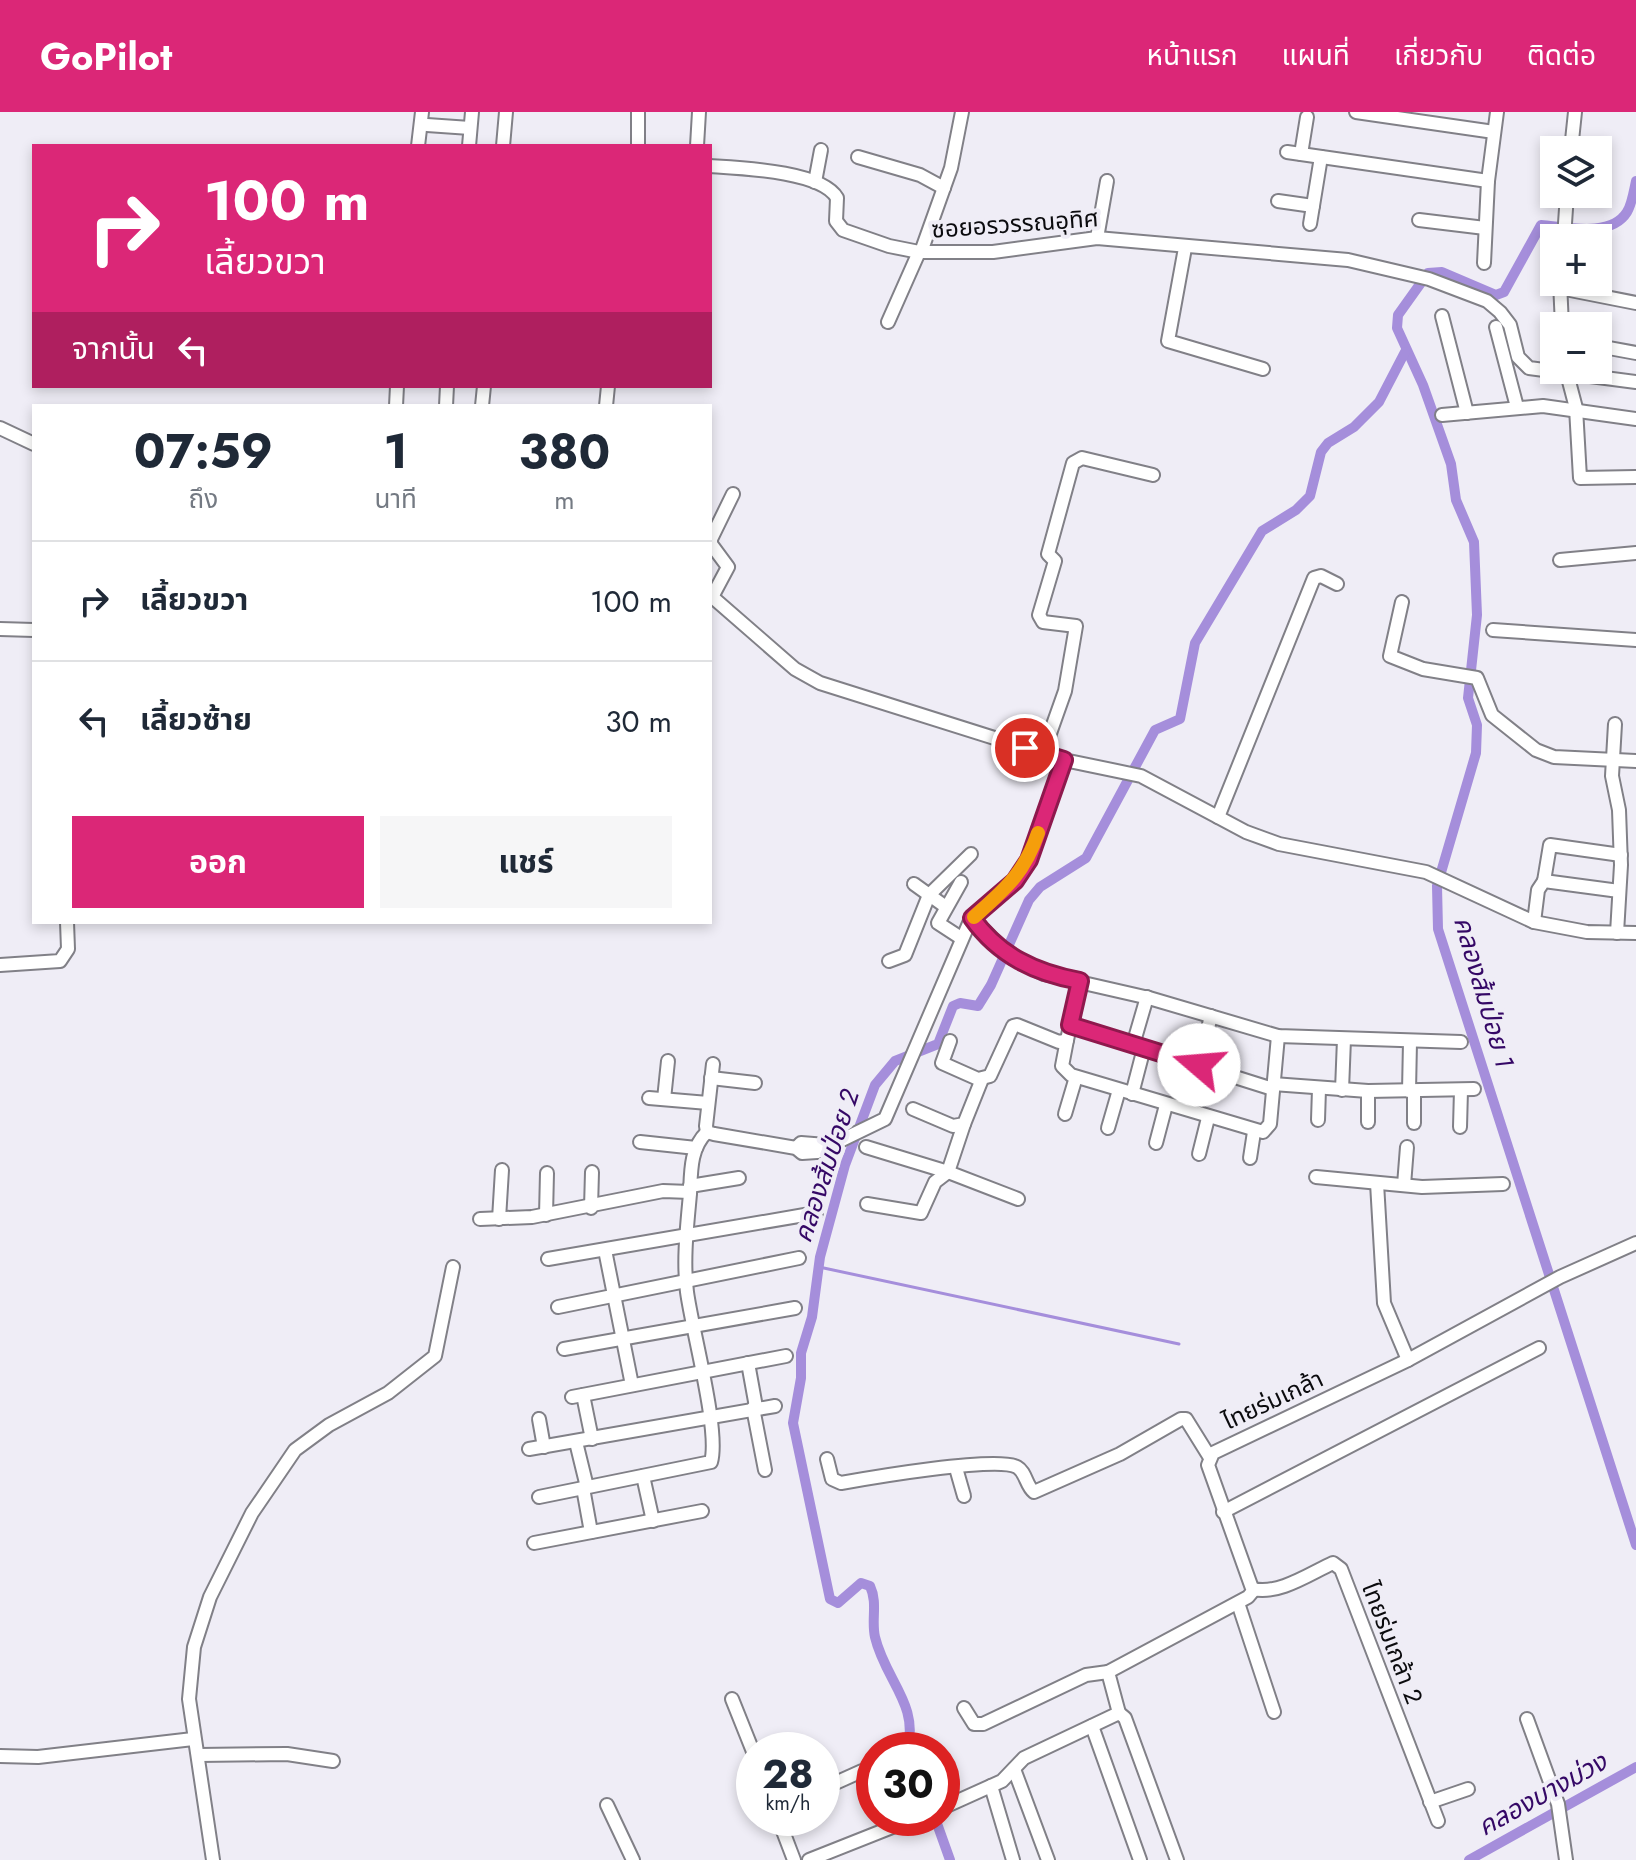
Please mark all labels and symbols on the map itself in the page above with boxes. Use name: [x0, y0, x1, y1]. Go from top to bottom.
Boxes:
street label: ซอยอรวรรณอุทิศ: [930, 200, 1100, 247]
pin: [991, 714, 1059, 782]
water label: คลองส้มป่อย 1: [1444, 912, 1524, 1072]
position arrow: [1157, 1023, 1241, 1107]
water label: คลองส้มป่อย 2: [783, 1084, 869, 1247]
street label: ไทยร่มเกล้า: [1216, 1361, 1329, 1439]
street label: ไทยร่มเกล้า 2: [1353, 1576, 1432, 1709]
speed limit sign: 30: [856, 1732, 960, 1836]
water label: คลองบางม่วง: [1470, 1742, 1614, 1845]

